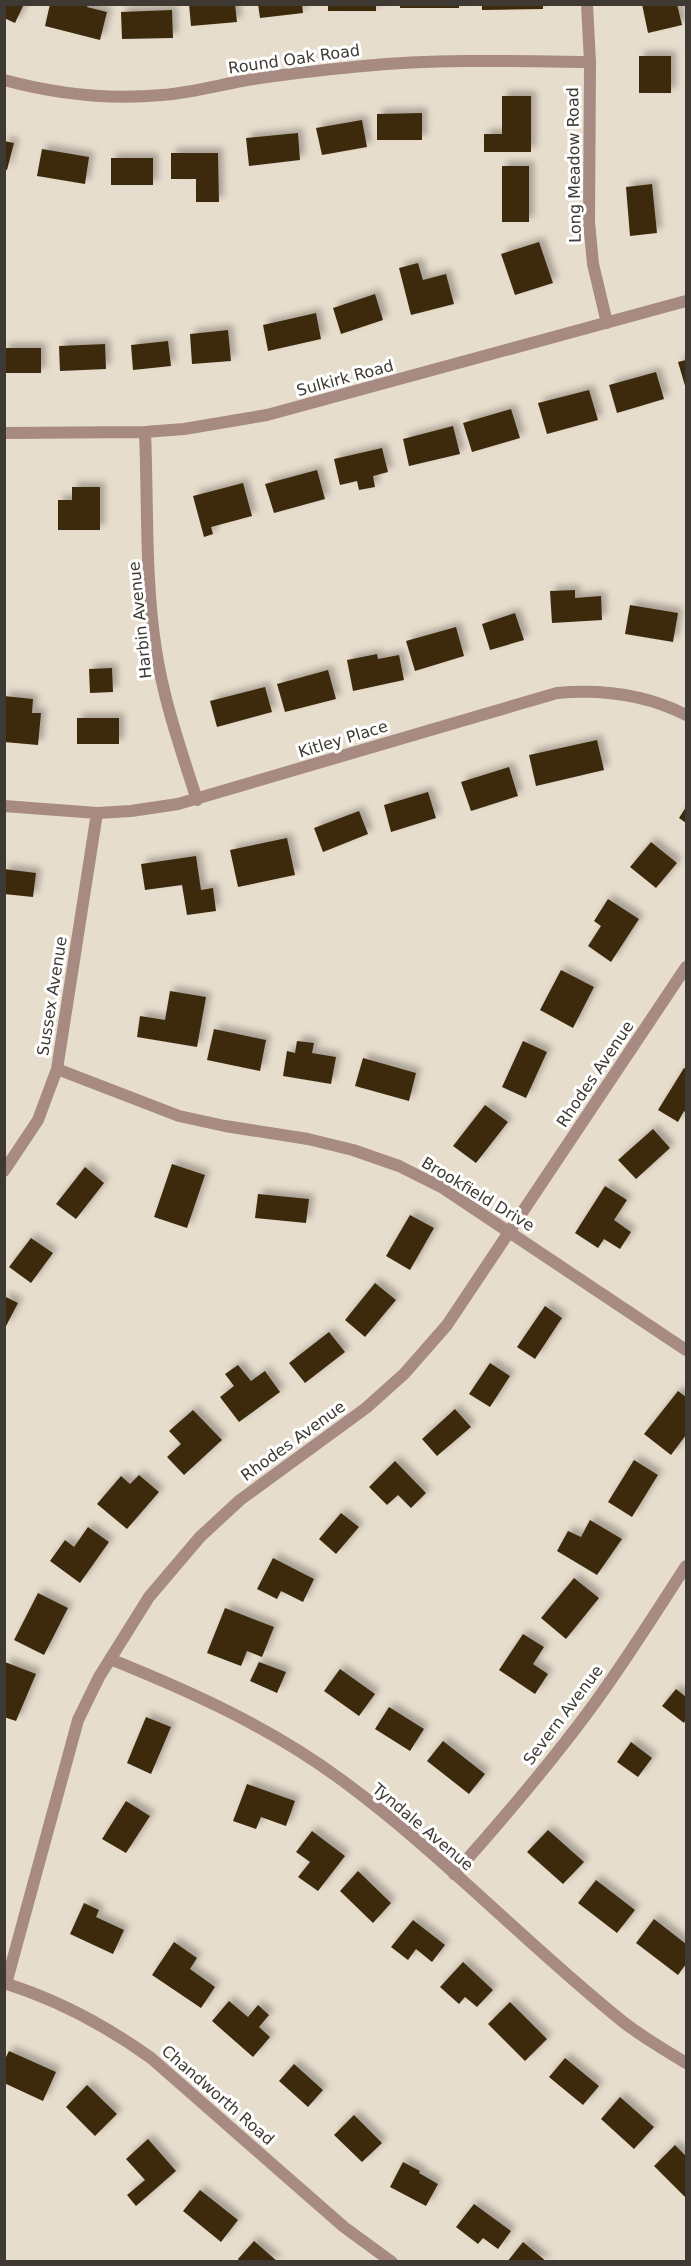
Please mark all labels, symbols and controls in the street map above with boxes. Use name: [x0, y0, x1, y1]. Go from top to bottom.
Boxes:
street label: Round Oak Road: [227, 40, 361, 78]
street label: Long Meadow Road: [563, 87, 585, 243]
street label: Sulkirk Road: [294, 356, 396, 400]
street label: Harbin Avenue: [124, 560, 156, 680]
street label: Kitley Place: [296, 716, 390, 762]
street label: Sussex Avenue: [33, 935, 71, 1057]
street label: Rhodes Avenue: [552, 1017, 638, 1131]
street label: Brookfield Drive: [418, 1153, 538, 1235]
street label: Rhodes Avenue: [237, 1397, 349, 1485]
street label: Severn Avenue: [519, 1661, 607, 1769]
street label: Tyndale Avenue: [368, 1779, 477, 1875]
street label: Chandworth Road: [158, 2041, 278, 2149]

